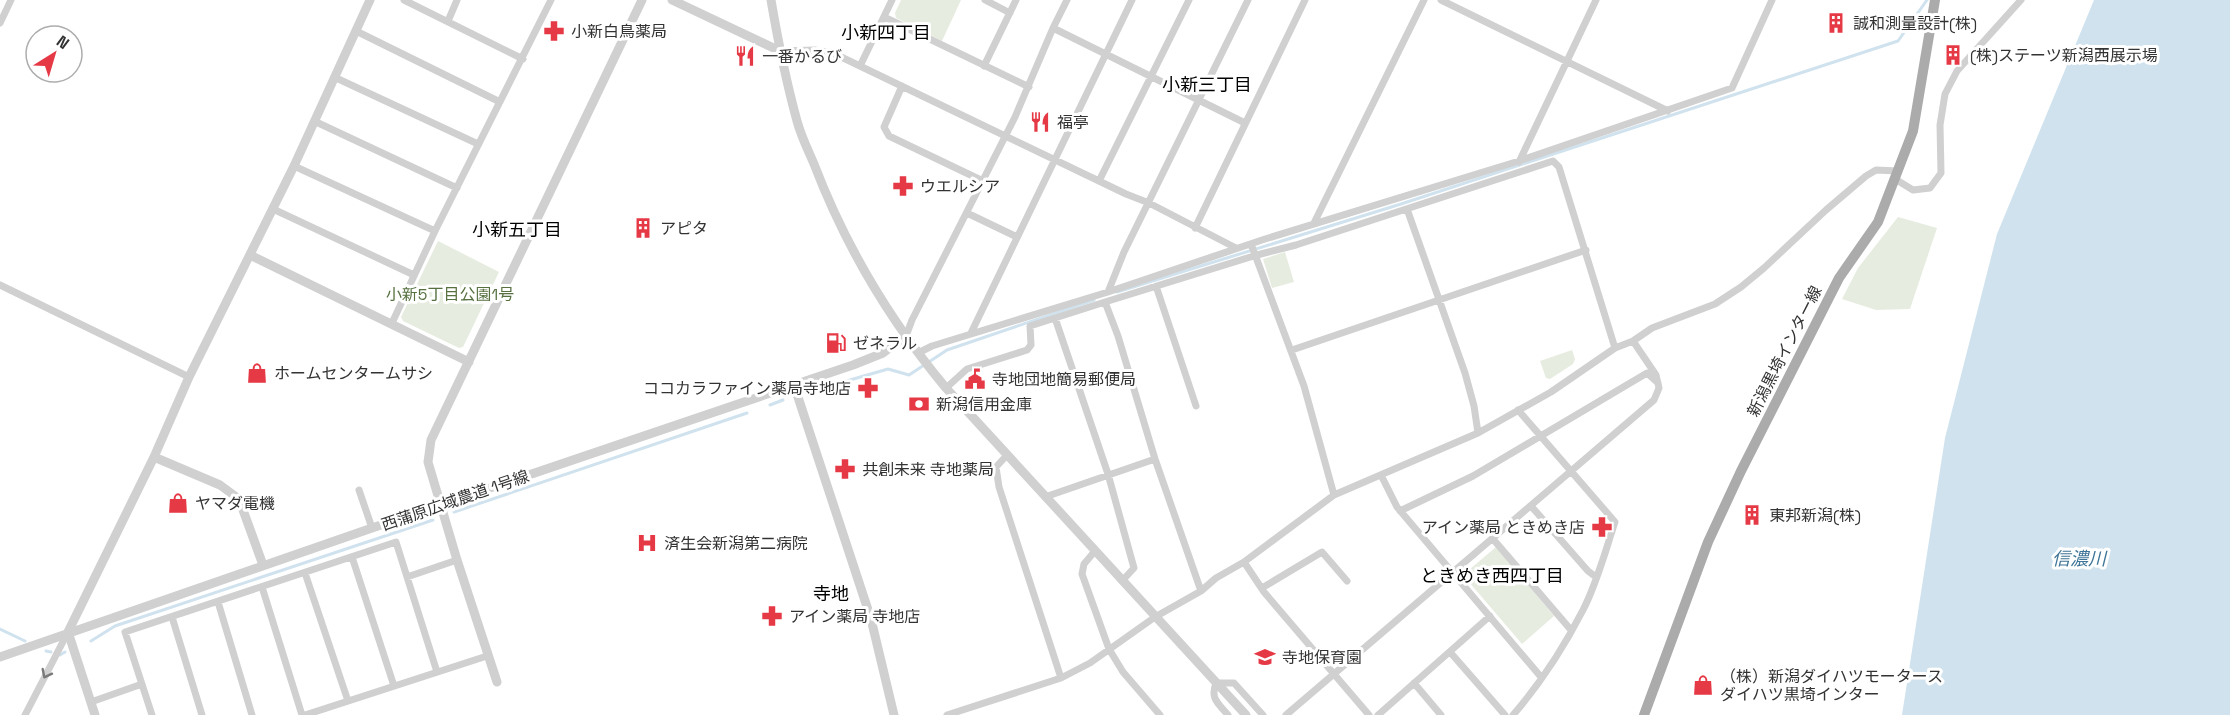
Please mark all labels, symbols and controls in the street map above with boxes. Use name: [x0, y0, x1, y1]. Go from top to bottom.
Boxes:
building icon: 誠和測量設計(株): [1824, 11, 1848, 35]
place label: 誠和測量設計(株): [1853, 13, 1977, 34]
pharmacy icon: 小新白鳥薬局: [542, 19, 566, 43]
place label: 小新白鳥薬局: [571, 21, 667, 42]
district label: 小新四丁目: [841, 21, 931, 44]
north arrow: [24, 24, 84, 84]
text: N: [52, 31, 73, 54]
building icon: (株)ステーツ新潟西展示場: [1941, 43, 1965, 67]
restaurant icon: 一番かるび: [733, 44, 757, 68]
place label: (株)ステーツ新潟西展示場: [1970, 45, 2158, 66]
place label: 一番かるび: [762, 46, 842, 67]
district label: 小新三丁目: [1162, 73, 1252, 96]
restaurant icon: 福亭: [1028, 110, 1052, 134]
place label: 福亭: [1057, 112, 1089, 133]
pharmacy icon: ウエルシア: [891, 174, 915, 198]
place label: ウエルシア: [920, 176, 1000, 197]
building icon: アピタ: [631, 216, 655, 240]
district label: 小新五丁目: [472, 218, 562, 241]
place label: アピタ: [660, 218, 708, 239]
street label: 新潟黒埼インター線: [1742, 282, 1826, 420]
park label: 小新5丁目公園1号: [386, 284, 514, 305]
fuel station icon: ゼネラル: [824, 331, 848, 355]
place label: ゼネラル: [853, 333, 917, 354]
shop icon: ホームセンタームサシ: [245, 361, 269, 385]
place label: ホームセンタームサシ: [274, 363, 433, 384]
public building icon: 寺地団地簡易郵便局: [963, 367, 987, 391]
place label: 寺地団地簡易郵便局: [992, 369, 1136, 390]
pharmacy icon: ココカラファイン薬局寺地店: [856, 376, 880, 400]
place label: ココカラファイン薬局寺地店: [643, 378, 851, 399]
bank icon: 新潟信用金庫: [907, 392, 931, 416]
place label: 新潟信用金庫: [936, 394, 1032, 415]
pharmacy icon: 共創未来 寺地薬局: [833, 457, 857, 481]
place label: 共創未来 寺地薬局: [862, 459, 994, 480]
street label: 西蒲原広域農道 1号線: [379, 465, 532, 536]
shop icon: ヤマダ電機: [166, 491, 190, 515]
place label: ヤマダ電機: [195, 493, 275, 514]
building icon: 東邦新潟(株): [1740, 503, 1764, 527]
place label: 東邦新潟(株): [1769, 505, 1861, 526]
pharmacy icon: アイン薬局 ときめき店: [1590, 515, 1614, 539]
place label: アイン薬局 ときめき店: [1422, 517, 1585, 538]
hospital icon: 済生会新潟第二病院: [635, 531, 659, 555]
place label: 済生会新潟第二病院: [664, 533, 808, 554]
water label: 信濃川: [2052, 547, 2108, 570]
district label: ときめき西四丁目: [1420, 564, 1564, 587]
district label: 寺地: [813, 582, 849, 605]
pharmacy icon: アイン薬局 寺地店: [760, 604, 784, 628]
place label: アイン薬局 寺地店: [789, 606, 920, 627]
school or university icon: 寺地保育園: [1253, 645, 1277, 669]
place label: 寺地保育園: [1282, 647, 1362, 668]
place label: （株）新潟ダイハツモータース ダイハツ黒埼インター: [1720, 666, 1943, 705]
one-way arrow: [42, 667, 53, 678]
shop icon: （株）新潟ダイハツモータース ダイハツ黒埼インター: [1691, 673, 1715, 697]

